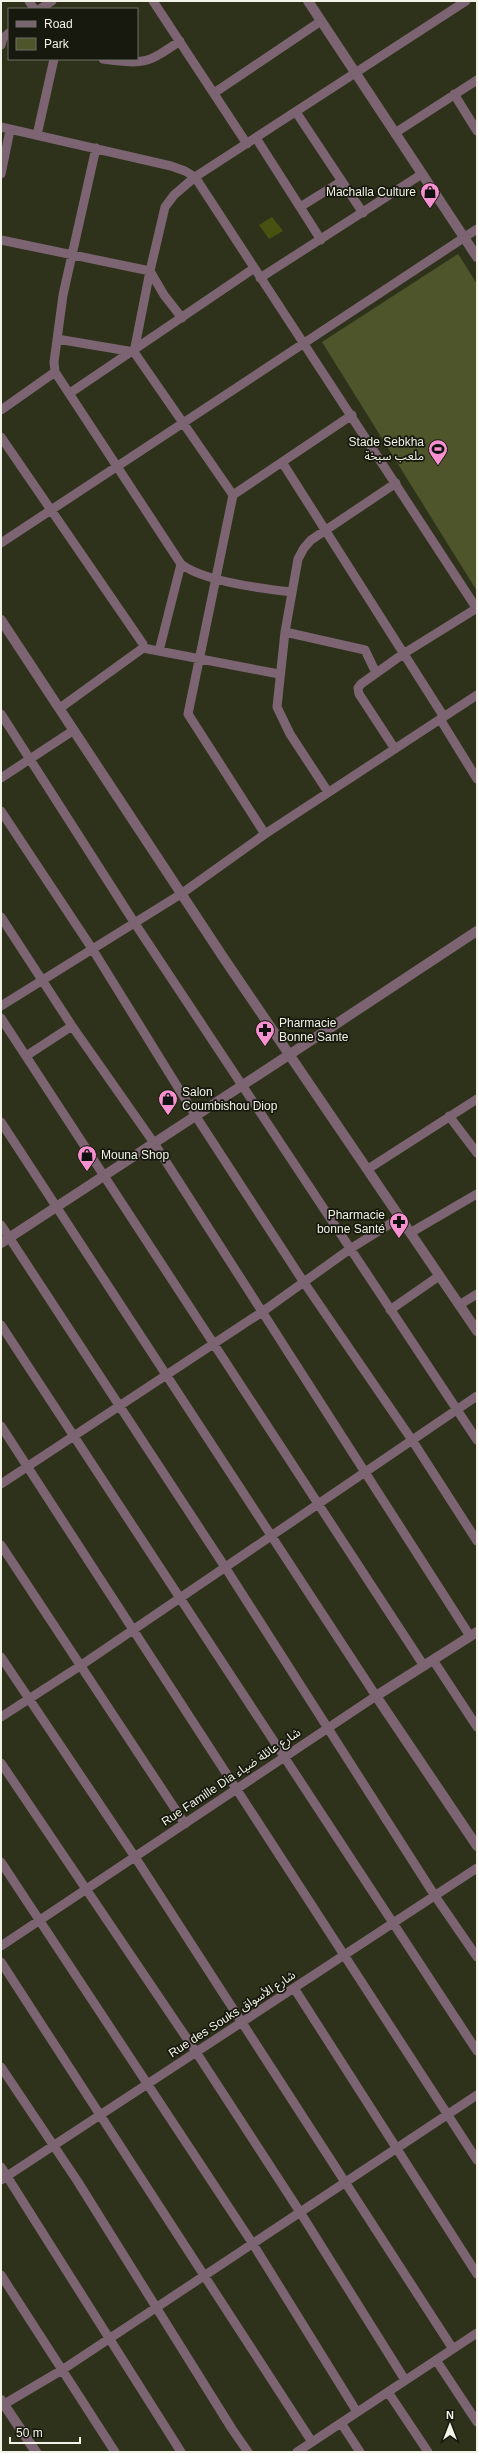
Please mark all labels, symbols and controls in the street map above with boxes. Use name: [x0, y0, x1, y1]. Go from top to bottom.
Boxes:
legend: [8, 8, 138, 60]
text: Road: [44, 17, 73, 31]
text: Park: [44, 37, 70, 51]
shop icon: Machalla Culture: [419, 181, 441, 209]
place label: Machalla Culture: [326, 185, 416, 199]
place label: Stade Sebkha ملعب سبخة: [349, 435, 424, 463]
sports icon: Stade Sebkha ملعب سبخة: [427, 438, 449, 466]
place label: Pharmacie Bonne Sante: [279, 1016, 349, 1044]
pharmacy icon: Pharmacie Bonne Sante: [254, 1019, 276, 1047]
place label: Salon Coumbishou Diop: [182, 1085, 278, 1113]
shop icon: Salon Coumbishou Diop: [157, 1088, 179, 1116]
shop icon: Mouna Shop: [76, 1144, 98, 1172]
place label: Mouna Shop: [101, 1148, 169, 1162]
place label: Pharmacie bonne Santé: [317, 1208, 385, 1236]
pharmacy icon: Pharmacie bonne Santé: [388, 1211, 410, 1239]
street label: Rue Famille Dia شارع عائلة ضياء: [159, 1725, 304, 1831]
street label: Rue des Souks شارع الأسواق: [166, 1968, 299, 2062]
north arrow: [430, 2405, 470, 2445]
text: N: [446, 2409, 454, 2421]
scale bar: [10, 2419, 80, 2445]
text: 50 m: [16, 2426, 43, 2440]

